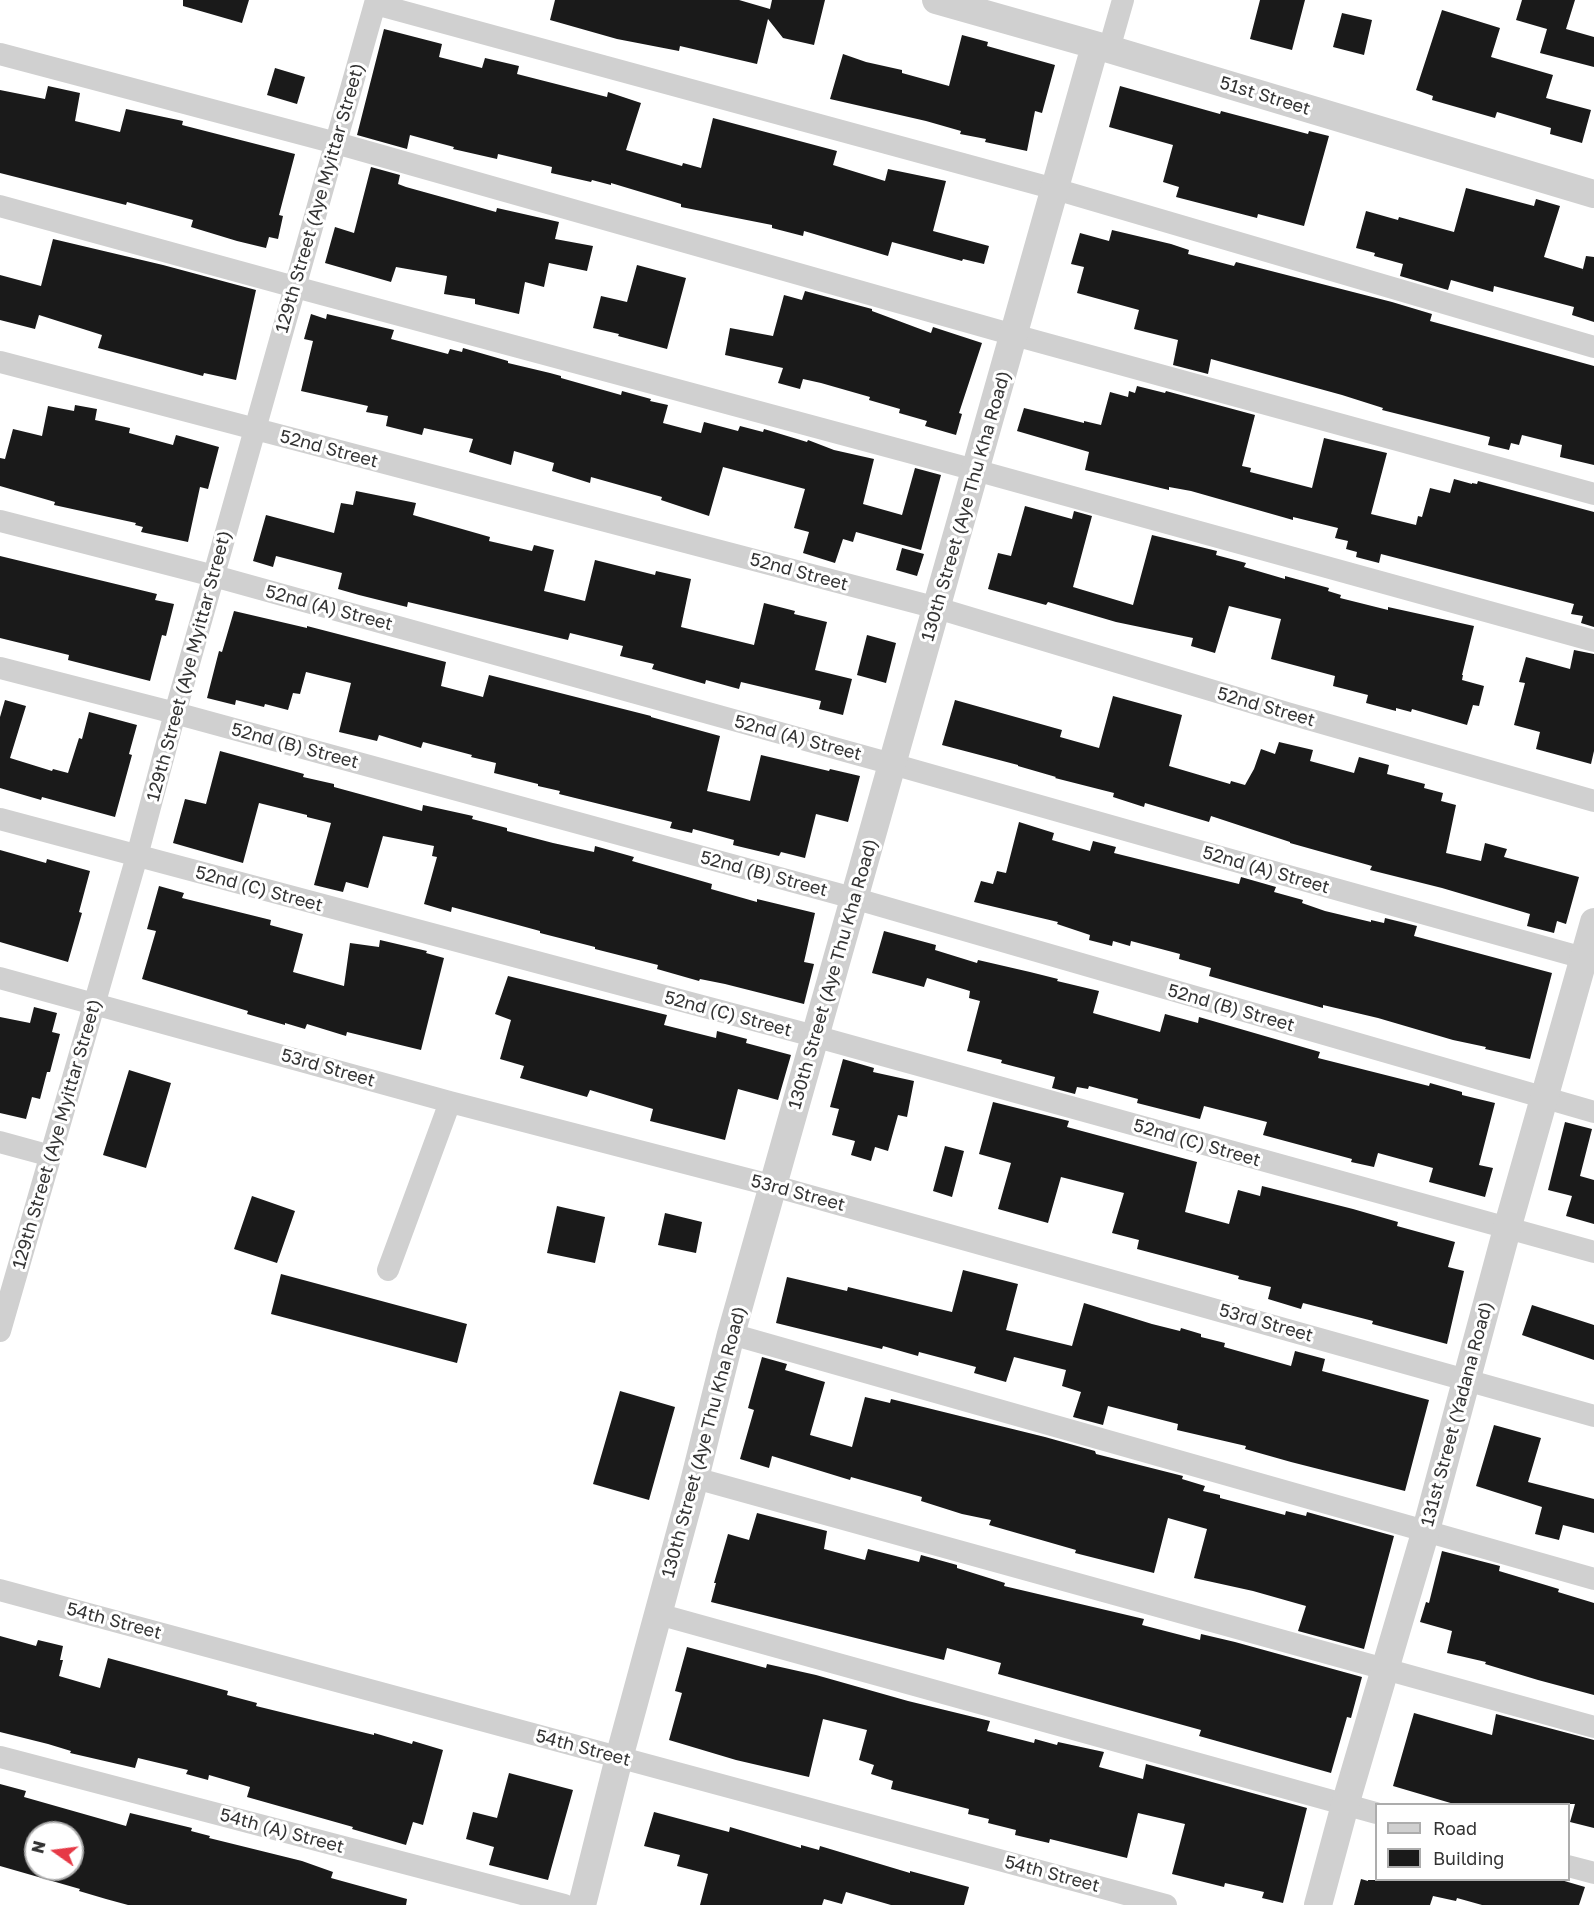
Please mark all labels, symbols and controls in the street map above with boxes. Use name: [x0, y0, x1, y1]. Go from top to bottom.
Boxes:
street label: 129th Street (Aye Myittar Street): [271, 61, 369, 335]
street label: 51st Street: [1217, 72, 1313, 120]
street label: 130th Street (Aye Thu Kha Road): [917, 368, 1015, 644]
street label: 52nd Street: [278, 426, 380, 472]
street label: 129th Street (Aye Myittar Street): [142, 528, 236, 804]
street label: 52nd Street: [748, 549, 850, 595]
street label: 52nd (A) Street: [263, 581, 395, 635]
street label: 52nd Street: [1215, 683, 1317, 731]
street label: 52nd (A) Street: [732, 711, 864, 765]
street label: 52nd (B) Street: [229, 719, 361, 773]
street label: 130th Street (Aye Thu Kha Road): [784, 836, 882, 1112]
street label: 52nd (A) Street: [1200, 842, 1332, 898]
street label: 52nd (B) Street: [698, 847, 830, 901]
street label: 52nd (C) Street: [193, 862, 325, 916]
street label: 52nd (B) Street: [1165, 980, 1297, 1036]
street label: 52nd (C) Street: [662, 987, 794, 1041]
street label: 129th Street (Aye Myittar Street): [8, 997, 106, 1271]
street label: 53rd Street: [279, 1044, 377, 1092]
street label: 52nd (C) Street: [1131, 1115, 1263, 1171]
street label: 53rd Street: [749, 1170, 847, 1216]
street label: 53rd Street: [1217, 1299, 1315, 1347]
street label: 131st Street (Yadana Road): [1417, 1299, 1497, 1529]
street label: 130th Street (Aye Thu Kha Road): [657, 1304, 751, 1580]
street label: 54th Street: [64, 1598, 164, 1644]
street label: 54th Street: [533, 1725, 633, 1771]
legend: [1375, 1803, 1570, 1881]
street label: 54th (A) Street: [218, 1804, 346, 1858]
text: Road: [1433, 1817, 1477, 1839]
north arrow: [24, 1821, 84, 1881]
text: N: [27, 1839, 50, 1855]
text: Building: [1433, 1847, 1504, 1869]
street label: 54th Street: [1002, 1851, 1102, 1897]

